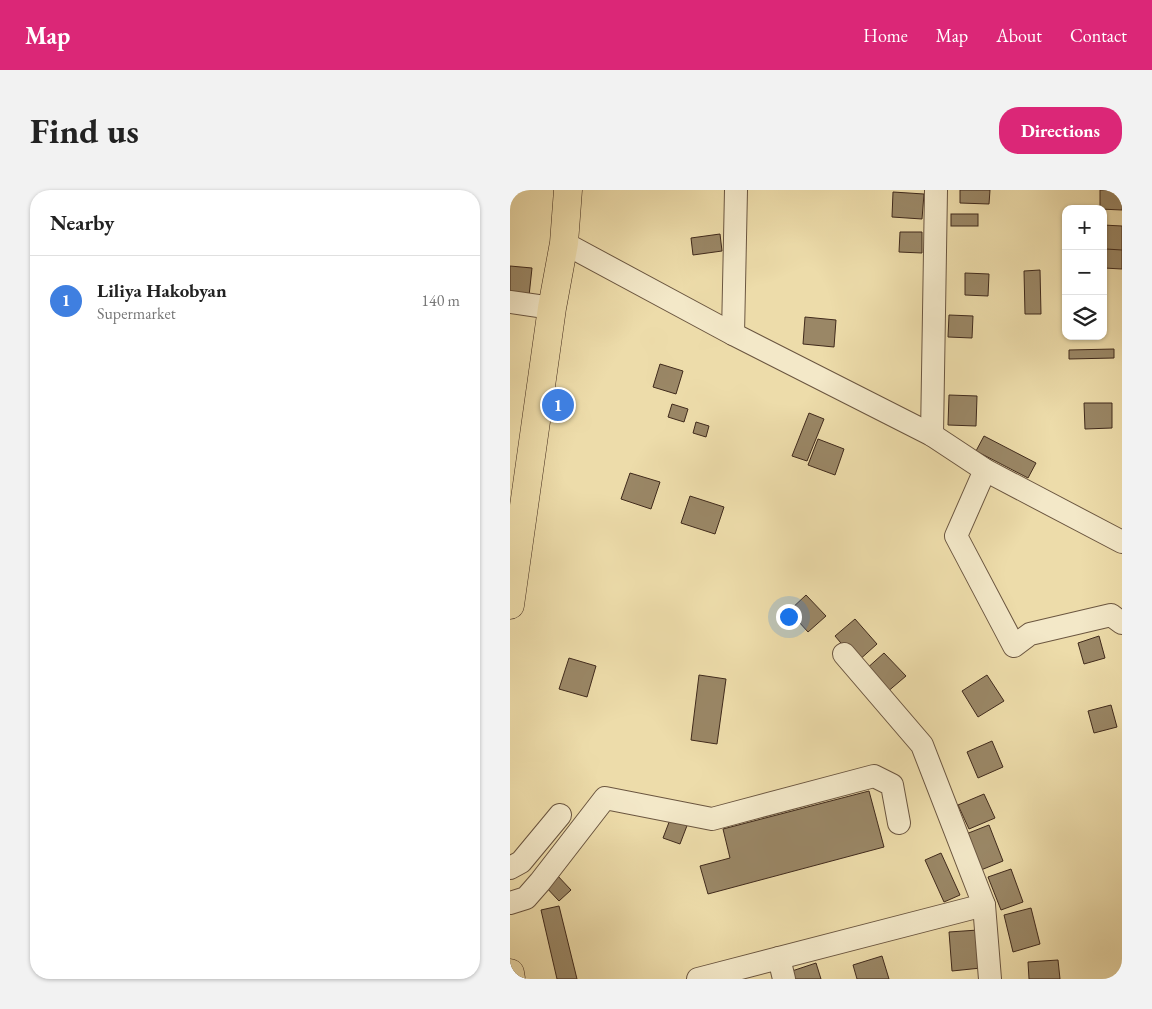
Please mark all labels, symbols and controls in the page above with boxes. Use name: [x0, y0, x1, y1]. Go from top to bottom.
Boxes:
text: Map: [25, 20, 70, 51]
text: Home: [863, 24, 908, 47]
text: Map: [936, 24, 968, 47]
text: About: [996, 24, 1042, 47]
text: Contact: [1070, 24, 1127, 47]
button: Directions: [999, 107, 1122, 154]
text: Find us: [30, 108, 139, 153]
map controls: [1062, 205, 1107, 340]
button: +: [1062, 205, 1107, 250]
text: Nearby: [50, 209, 114, 236]
button: −: [1062, 250, 1107, 295]
text: Liliya Hakobyan: [97, 278, 227, 303]
text: 1: [62, 290, 70, 311]
text: 140 m: [421, 290, 460, 311]
button: layers: [1062, 295, 1107, 340]
text: Supermarket: [97, 303, 176, 324]
pin: 1: [542, 386, 574, 424]
your location: [776, 604, 802, 630]

